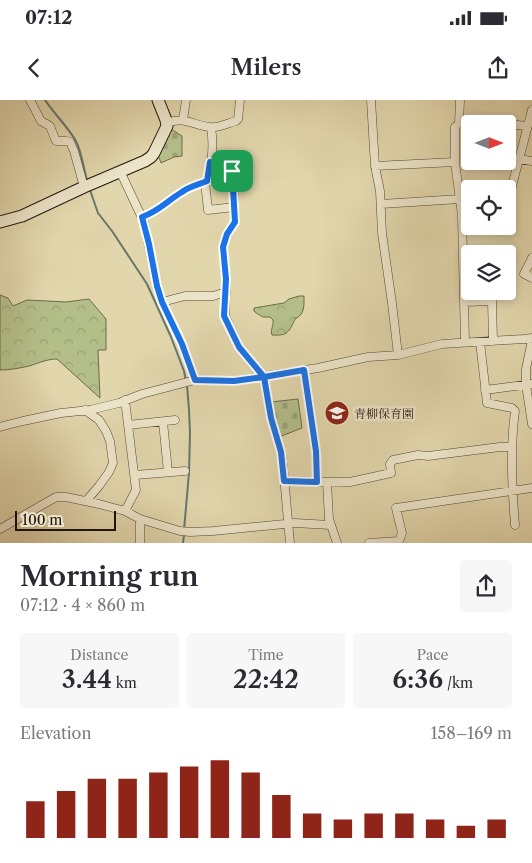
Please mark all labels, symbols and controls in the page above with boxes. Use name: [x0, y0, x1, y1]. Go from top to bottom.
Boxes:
text: 07:12: [25, 6, 72, 29]
icon: back: [20, 54, 48, 82]
text: Milers: [231, 54, 301, 81]
icon: share: [484, 54, 512, 82]
north arrow: [461, 115, 516, 170]
map controls: [461, 115, 516, 300]
pin: [211, 150, 253, 192]
icon: arrive: [218, 157, 246, 185]
button: locate: [461, 180, 516, 235]
button: layers: [461, 245, 516, 300]
school or university icon: 青柳保育園: [324, 400, 350, 426]
place label: 青柳保育園: [354, 406, 414, 421]
scale bar: [15, 508, 116, 531]
text: 100 m: [22, 511, 62, 529]
text: Morning run: [20, 559, 199, 593]
button: share: [460, 560, 512, 612]
text: 07:12 · 4 × 860 m: [20, 595, 145, 615]
text: Distance: [70, 646, 128, 664]
text: Time: [248, 646, 284, 664]
text: Pace: [417, 646, 448, 664]
text: 3.44: [62, 664, 112, 695]
text: 22:42: [233, 664, 299, 695]
text: 6:36: [392, 664, 443, 695]
text: km: [112, 674, 137, 692]
text: /km: [443, 674, 473, 692]
text: Elevation: [20, 723, 91, 743]
text: 158–169 m: [431, 723, 512, 743]

